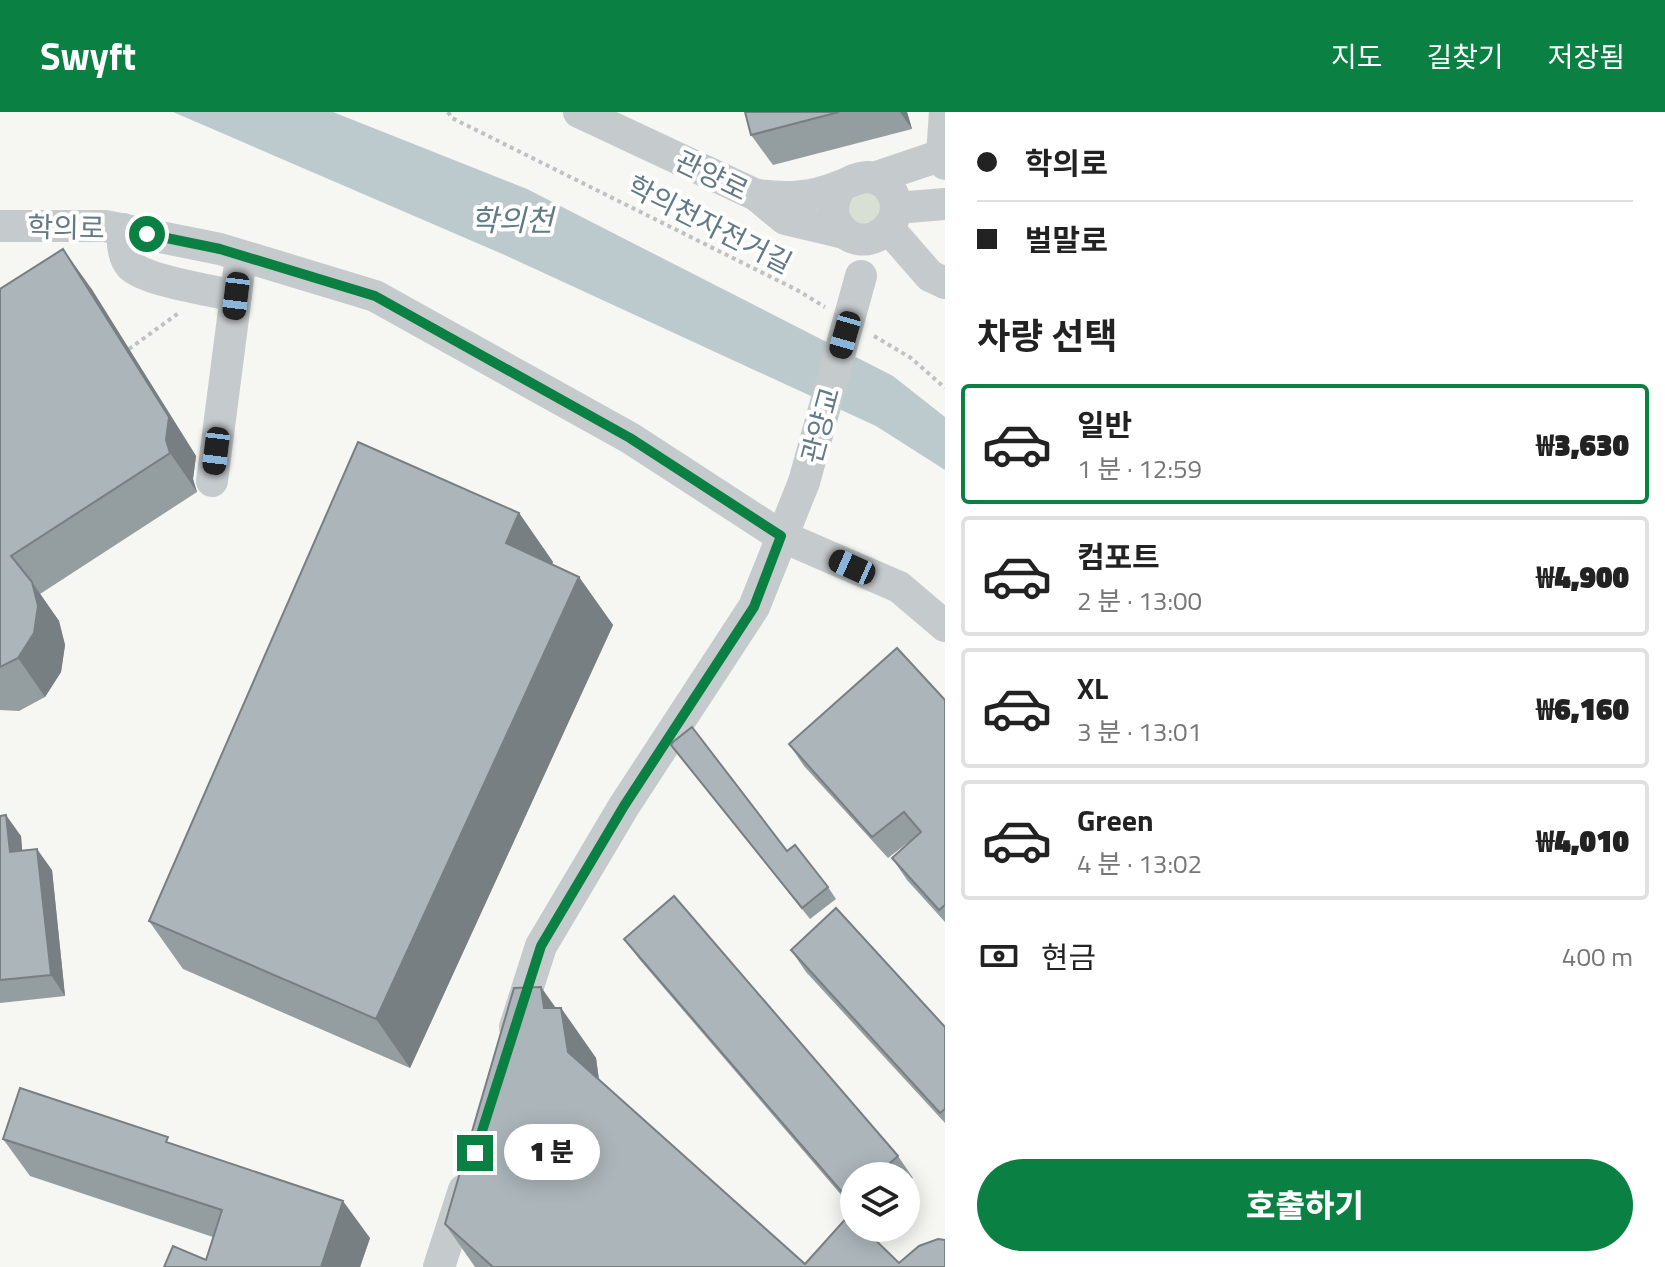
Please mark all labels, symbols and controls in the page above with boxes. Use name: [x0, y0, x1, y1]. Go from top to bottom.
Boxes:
text: Swyft: [40, 27, 136, 85]
text: 지도: [1331, 35, 1382, 78]
text: 길찾기: [1426, 35, 1504, 78]
text: 저장됨: [1548, 35, 1625, 78]
street label: 관양로: [668, 139, 756, 211]
text: 학의로: [1025, 140, 1108, 186]
street label: 학의천자전거길: [620, 164, 800, 284]
water label: 학의천: [471, 197, 557, 243]
street label: 학의로: [27, 205, 105, 249]
route start: [129, 216, 165, 252]
text: 벌말로: [1025, 217, 1108, 263]
car: [221, 271, 251, 321]
text: 차량 선택: [977, 308, 1117, 363]
car: [827, 309, 863, 361]
street label: 관양교: [789, 382, 851, 468]
text: 일반: [1077, 402, 1132, 448]
icon: car: [981, 408, 1053, 480]
text: ₩3,630: [1536, 422, 1629, 468]
car: [201, 426, 231, 476]
text: 1 분 · 12:59: [1077, 449, 1202, 488]
text: 컴포트: [1077, 534, 1160, 580]
icon: car: [981, 540, 1053, 612]
car: [825, 546, 879, 588]
text: ₩4,900: [1536, 554, 1629, 600]
text: 2 분 · 13:00: [1077, 581, 1202, 620]
text: XL: [1077, 665, 1108, 711]
icon: car: [981, 672, 1053, 744]
text: ₩6,160: [1536, 686, 1629, 732]
text: 3 분 · 13:01: [1077, 712, 1202, 751]
text: Green: [1077, 797, 1154, 843]
icon: car: [981, 804, 1053, 876]
text: ₩4,010: [1536, 818, 1629, 864]
text: 4 분 · 13:02: [1077, 844, 1202, 883]
icon: cash: [977, 934, 1021, 978]
text: 현금: [1041, 934, 1096, 980]
text: 400 m: [1562, 937, 1633, 976]
callout: 1 분: [503, 1125, 599, 1181]
text: 1 분: [530, 1132, 574, 1171]
route end: [457, 1135, 493, 1171]
button: 호출하기: [977, 1159, 1633, 1251]
map controls: [840, 1162, 920, 1242]
button: layers: [840, 1162, 920, 1242]

